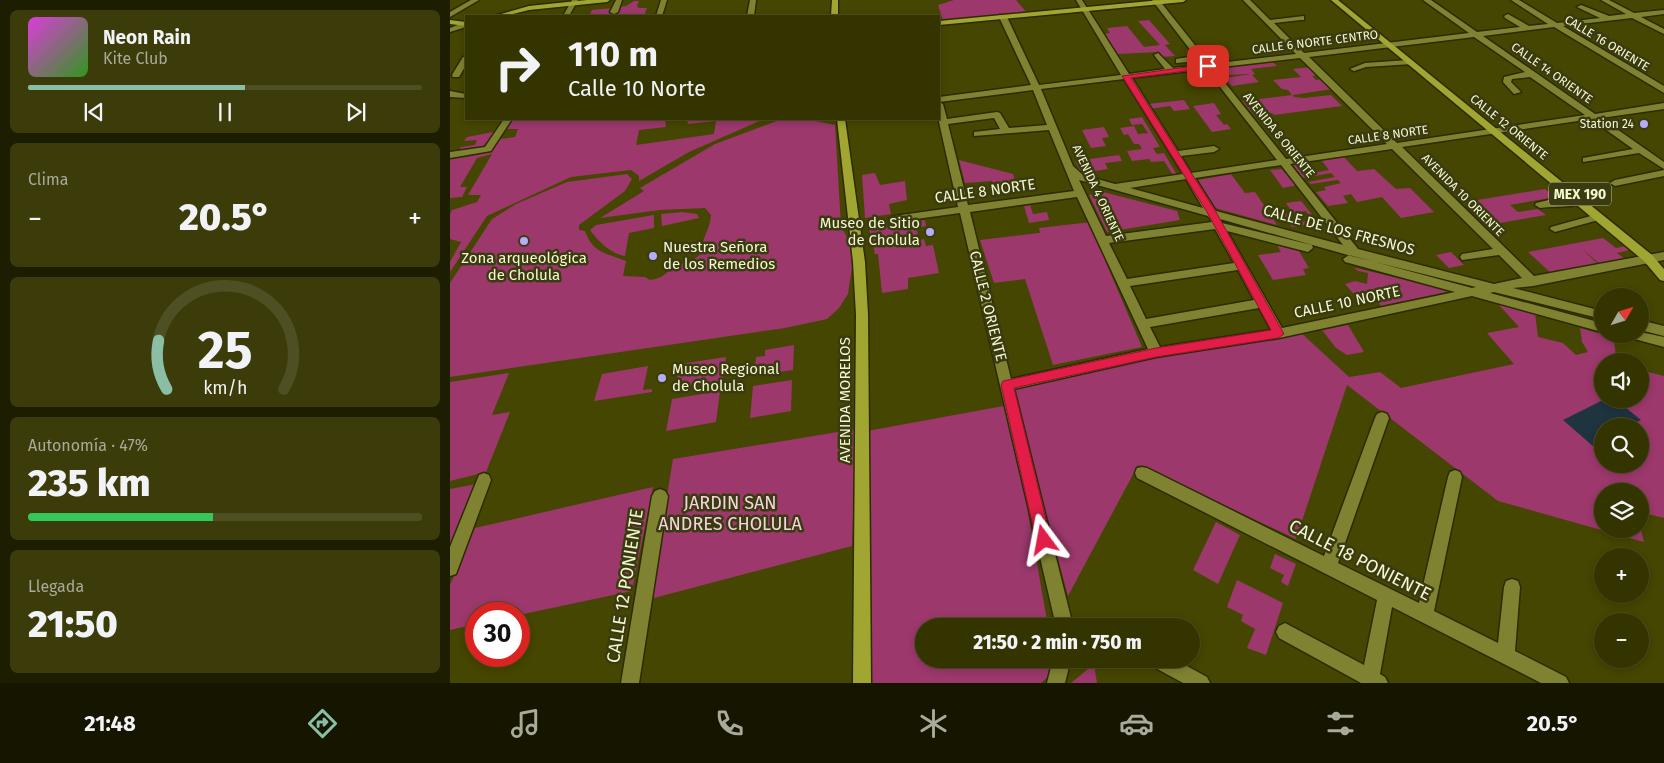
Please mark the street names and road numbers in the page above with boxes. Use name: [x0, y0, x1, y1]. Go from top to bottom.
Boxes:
street label: CALLE 16 ORIENTE: [1562, 12, 1652, 74]
street label: CALLE 6 NORTE CENTRO: [1251, 27, 1379, 57]
street label: CALLE 14 ORIENTE: [1509, 40, 1595, 106]
street label: AVENIDA 8 ORIENTE: [1240, 90, 1318, 180]
street label: CALLE 12 ORIENTE: [1467, 91, 1551, 163]
street label: CALLE 8 NORTE: [1347, 122, 1429, 148]
street label: AVENIDA 4 ORIENTE: [1069, 142, 1127, 244]
street label: AVENIDA 10 ORIENTE: [1419, 151, 1507, 239]
street label: CALLE 8 NORTE: [934, 175, 1036, 207]
road number: MEX 190: [1549, 182, 1611, 205]
street label: CALLE DE LOS FRESNOS: [1261, 201, 1417, 259]
street label: CALLE 2 ORIENTE: [966, 249, 1010, 363]
street label: CALLE 10 NORTE: [1292, 282, 1402, 322]
street label: AVENIDA MORELOS: [836, 337, 854, 463]
street label: CALLE 12 PONIENTE: [602, 507, 648, 665]
street label: CALLE 18 PONIENTE: [1285, 515, 1435, 605]

